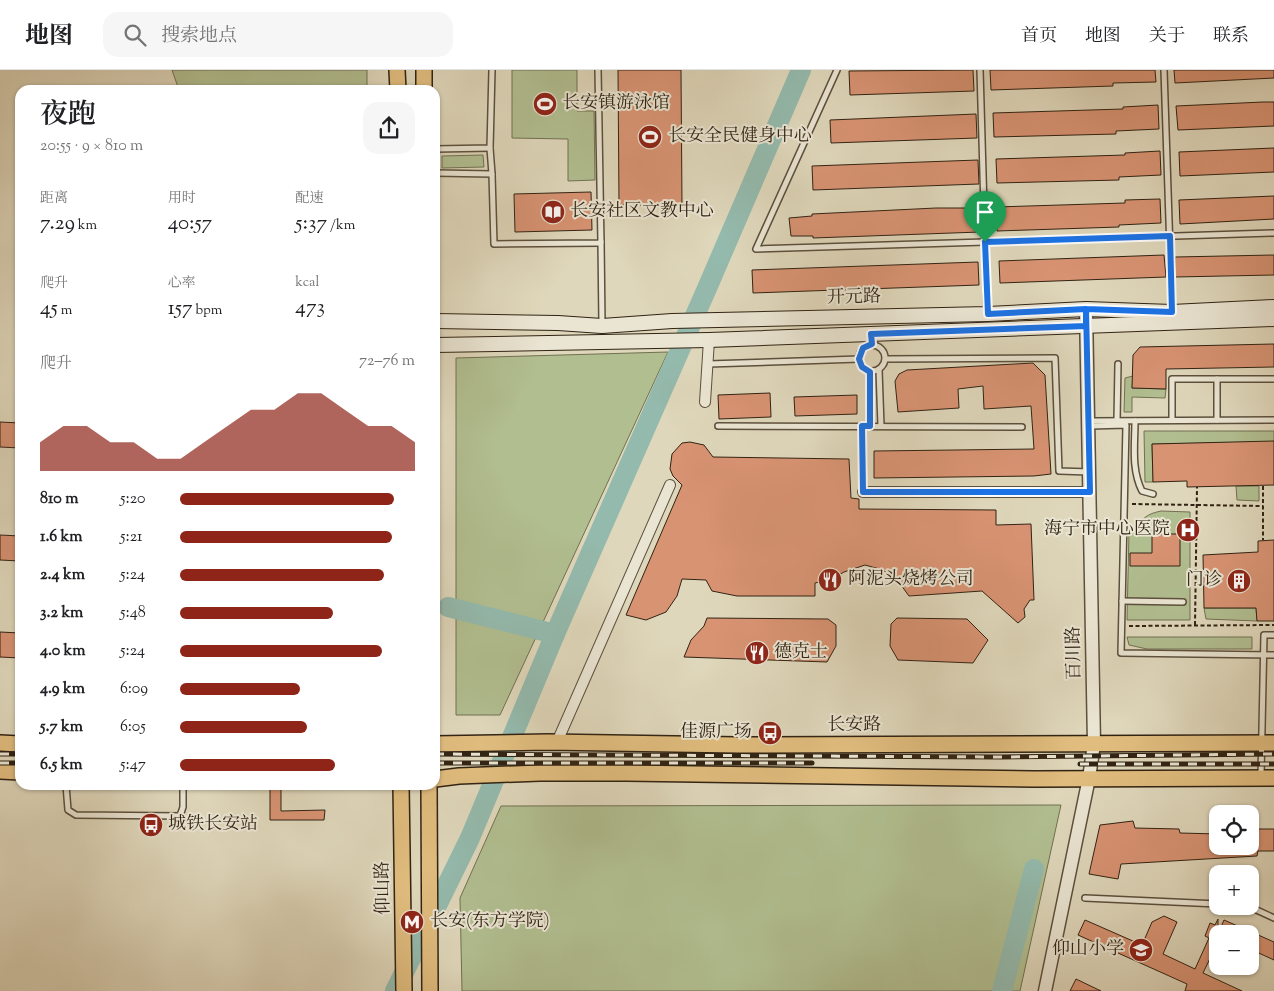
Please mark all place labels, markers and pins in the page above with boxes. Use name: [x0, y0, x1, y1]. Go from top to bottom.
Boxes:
sports icon: 长安镇游泳馆: [532, 91, 558, 117]
place label: 长安镇游泳馆: [562, 91, 670, 117]
sports icon: 长安全民健身中心: [637, 124, 663, 150]
place label: 长安全民健身中心: [668, 124, 812, 150]
pin: [964, 191, 1006, 242]
library icon: 长安社区文教中心: [540, 199, 566, 225]
place label: 长安社区文教中心: [570, 199, 714, 225]
place label: 海宁市中心医院: [1044, 517, 1170, 543]
hospital icon: 海宁市中心医院: [1175, 517, 1201, 543]
restaurant icon: 阿泥头烧烤公司: [817, 567, 843, 593]
place label: 阿泥头烧烤公司: [848, 567, 974, 593]
place label: 门诊: [1186, 568, 1222, 594]
building icon: 门诊: [1226, 568, 1252, 594]
restaurant icon: 德克士: [744, 640, 770, 666]
place label: 德克士: [774, 640, 828, 666]
place label: 佳源广场: [680, 720, 752, 746]
bus stop icon: 佳源广场: [757, 720, 783, 746]
bus stop icon: 城铁长安站: [138, 812, 164, 838]
place label: 城铁长安站: [168, 812, 258, 838]
metro station icon: 长安(东方学院): [399, 909, 425, 935]
place label: 长安(东方学院): [430, 909, 550, 935]
place label: 仰山小学: [1052, 937, 1124, 963]
school or university icon: 仰山小学: [1128, 937, 1154, 963]

